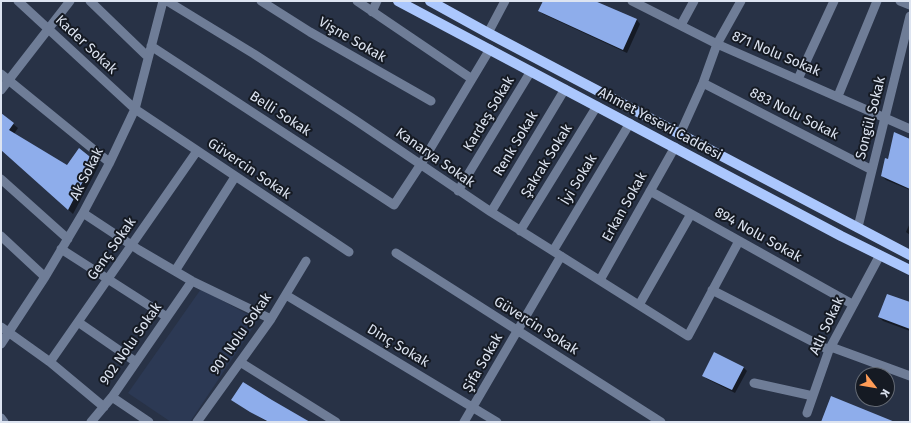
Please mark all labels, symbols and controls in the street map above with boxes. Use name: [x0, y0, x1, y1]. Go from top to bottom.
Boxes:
street label: Kader Sokak: [52, 12, 120, 78]
street label: Vişne Sokak: [315, 14, 389, 66]
street label: 871 Nolu Sokak: [729, 28, 823, 80]
street label: Kardeş Sokak: [460, 73, 518, 155]
street label: Songül Sokak: [853, 75, 889, 161]
street label: Ahmet Yesevi Caddesi: [595, 84, 725, 164]
street label: 883 Nolu Sokak: [747, 84, 841, 144]
street label: Belli Sokak: [246, 88, 314, 140]
street label: Renk Sokak: [490, 109, 542, 179]
street label: Şakrak Sokak: [518, 121, 576, 201]
street label: Kanarya Sokak: [392, 125, 478, 191]
street label: Güvercin Sokak: [204, 135, 294, 203]
street label: Ak Sokak: [67, 145, 107, 203]
street label: İyi Sokak: [557, 152, 601, 208]
street label: Erkan Sokak: [599, 169, 651, 245]
street label: 894 Nolu Sokak: [711, 204, 805, 266]
street label: Genç Sokak: [84, 214, 140, 284]
street label: 901 Nolu Sokak: [207, 290, 275, 378]
street label: Güvercin Sokak: [491, 293, 581, 359]
street label: Atlı Sokak: [806, 294, 848, 358]
street label: 902 Nolu Sokak: [96, 300, 166, 388]
street label: Dinç Sokak: [364, 321, 432, 371]
street label: Şifa Sokak: [460, 331, 506, 395]
north arrow: [855, 367, 895, 407]
text: K: [877, 387, 892, 399]

